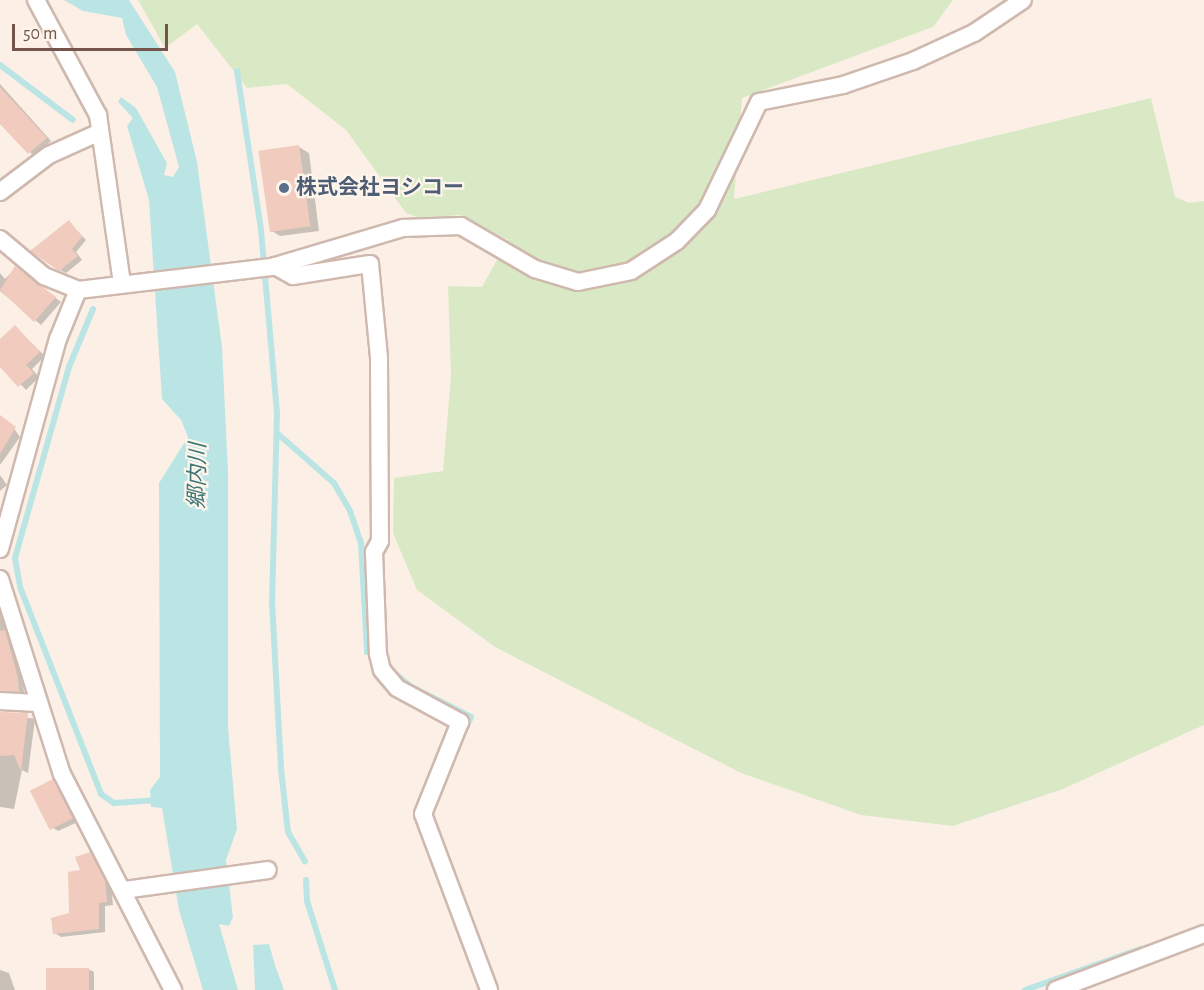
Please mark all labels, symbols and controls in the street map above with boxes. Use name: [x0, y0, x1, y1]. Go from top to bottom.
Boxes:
scale bar: [15, 12, 171, 50]
text: 50 m: [23, 25, 57, 43]
place label: 株式会社ヨシコー: [296, 175, 464, 201]
marker: 株式会社ヨシコー: [277, 181, 291, 195]
water label: 郷内川: [184, 443, 212, 509]

